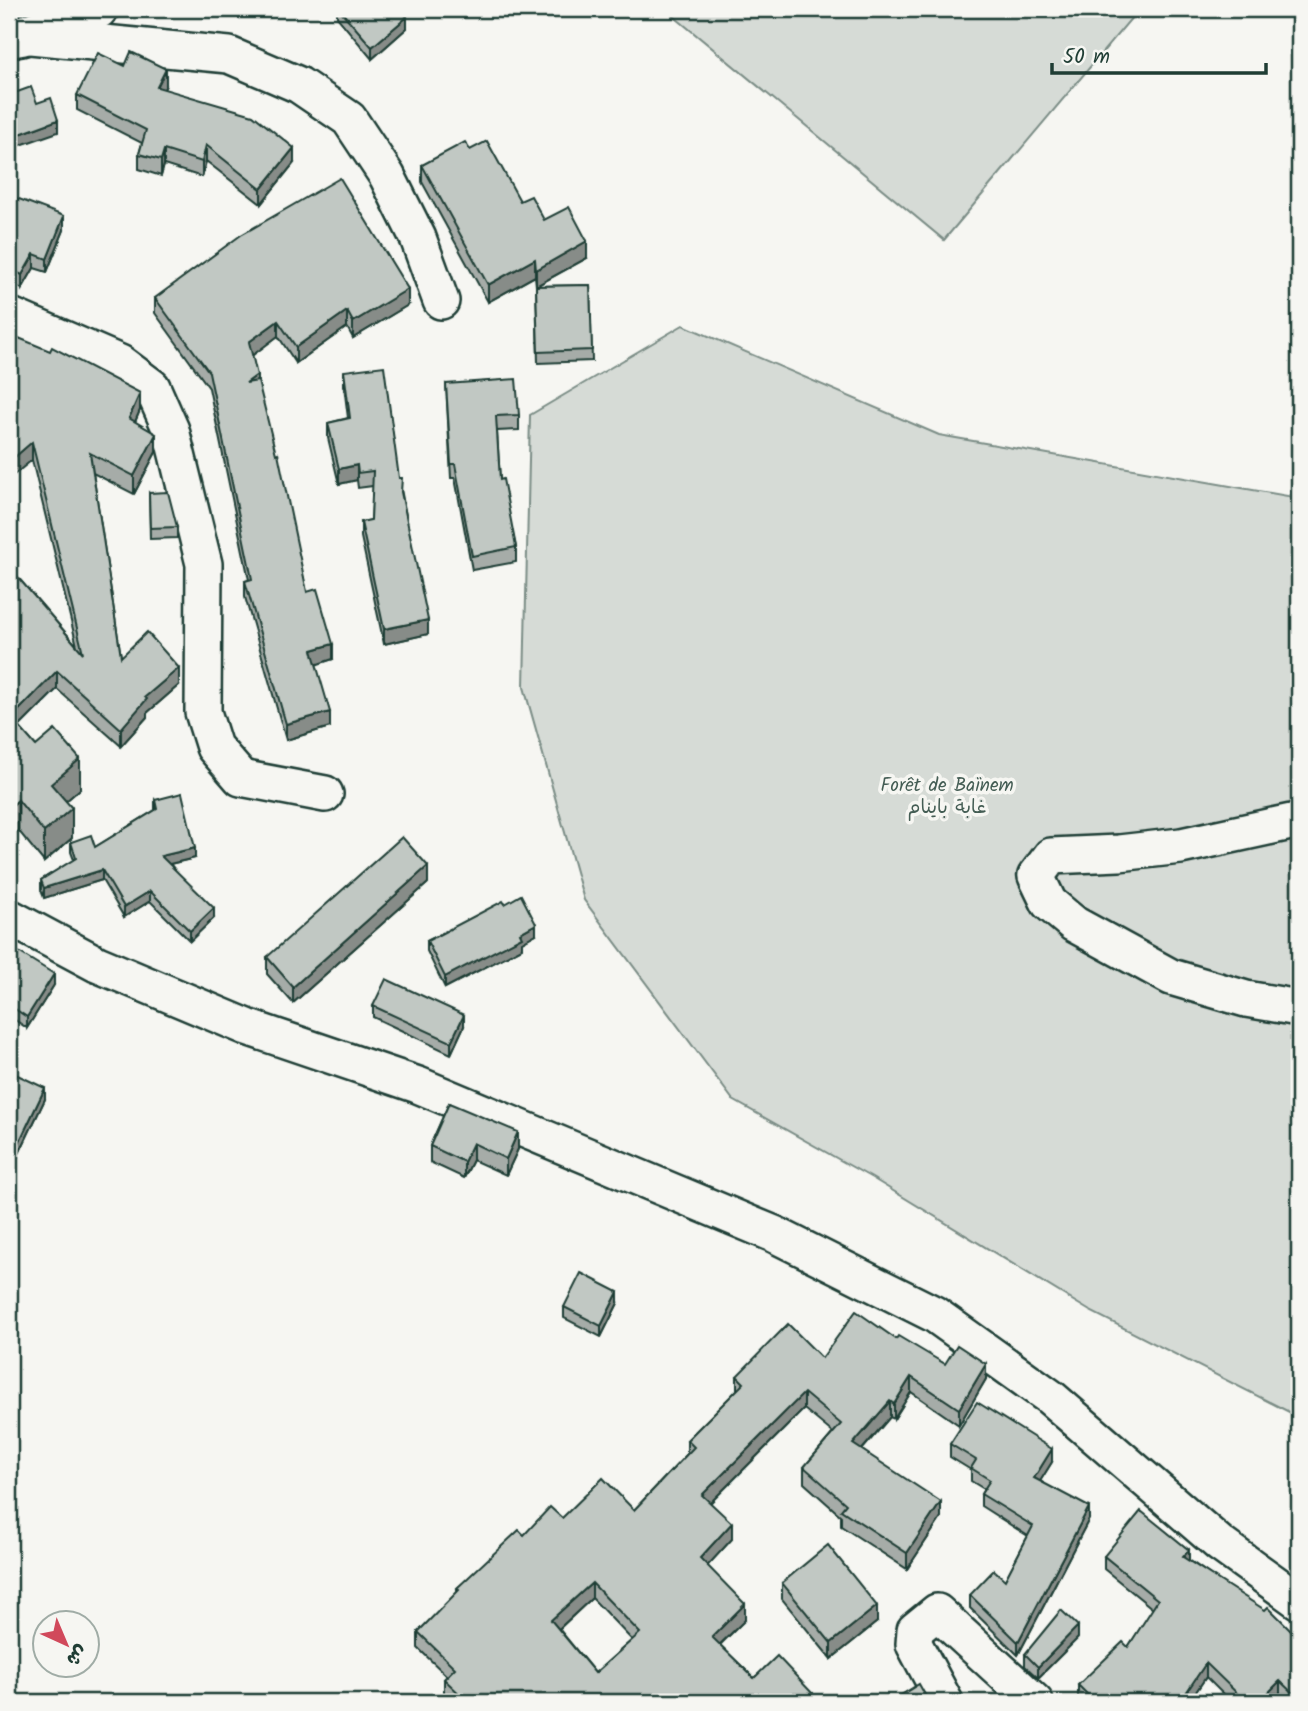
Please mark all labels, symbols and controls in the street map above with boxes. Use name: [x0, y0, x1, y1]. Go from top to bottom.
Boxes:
scale bar: [1052, 32, 1266, 76]
text: 50 m: [1063, 41, 1110, 74]
park label: Forêt de Baïnem غابة باينام: [880, 771, 1014, 823]
north arrow: [32, 1610, 102, 1680]
text: ش: [58, 1637, 94, 1673]

